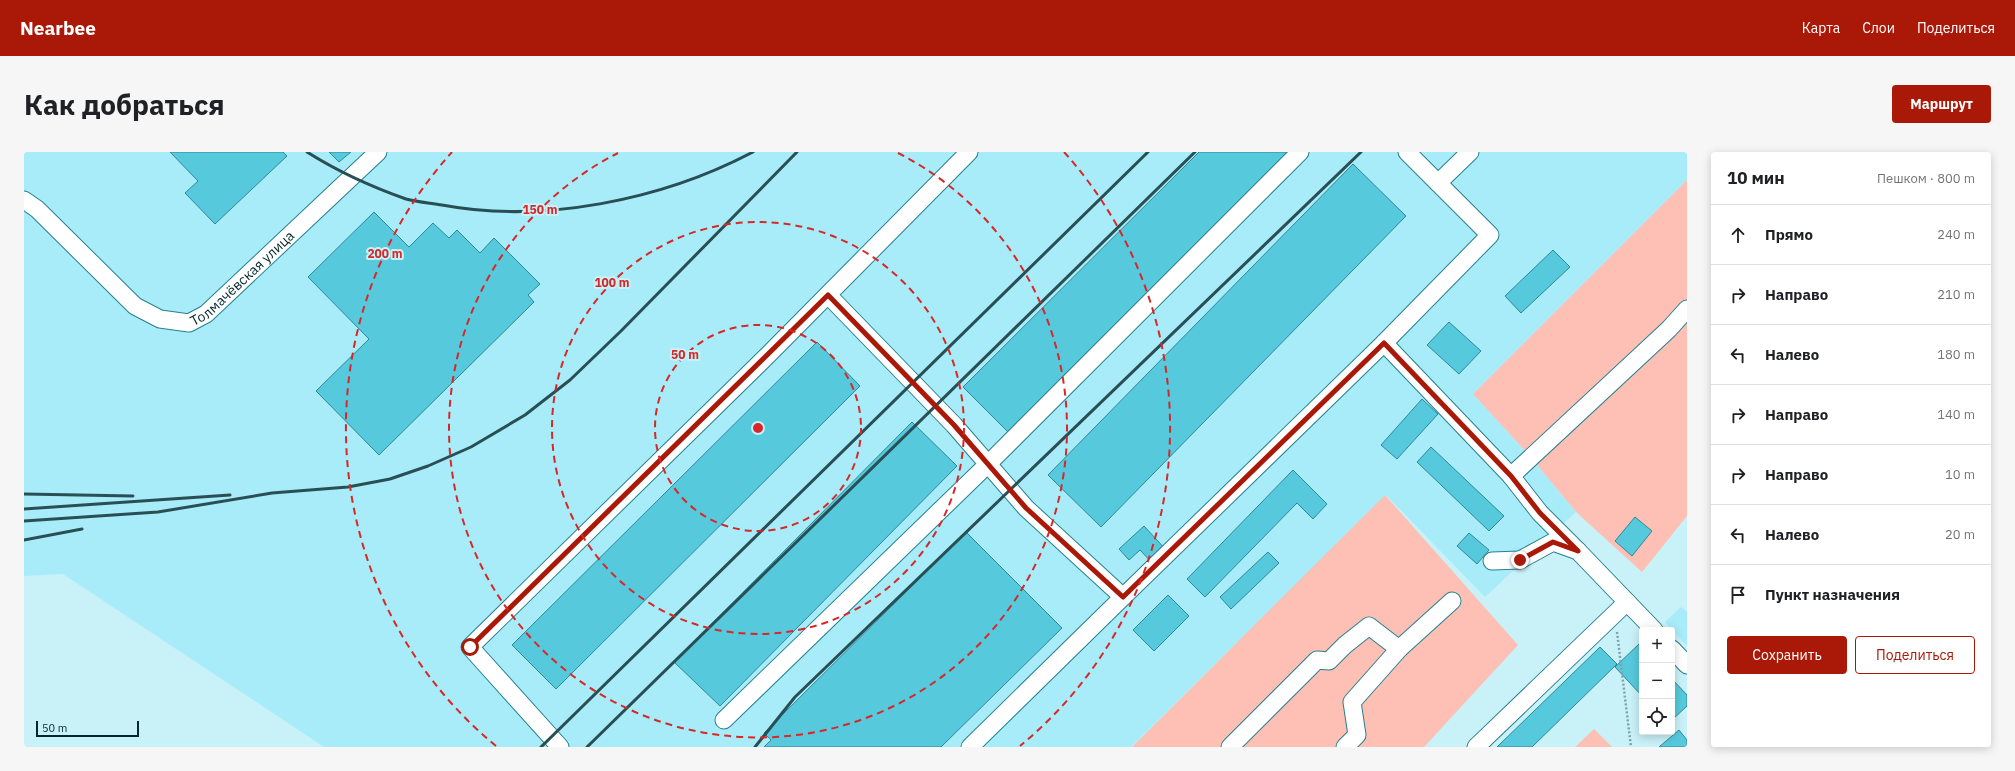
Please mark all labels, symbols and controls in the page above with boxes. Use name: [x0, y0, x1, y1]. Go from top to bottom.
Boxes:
text: Nearbee: [20, 16, 96, 40]
text: Карта: [1802, 19, 1840, 37]
text: Слои: [1862, 19, 1895, 37]
text: Поделиться: [1917, 19, 1995, 37]
button: Маршрут: [1892, 85, 1991, 123]
text: Как добраться: [24, 86, 225, 123]
text: 10 мин: [1727, 167, 1785, 189]
text: Пешком · 800 m: [1877, 170, 1975, 187]
text: 150 m: [522, 202, 558, 217]
icon: ahead: [1727, 224, 1749, 246]
text: Прямо: [1765, 225, 1813, 244]
street label: Толмачёвская улица: [187, 226, 298, 330]
text: 240 m: [1937, 226, 1975, 243]
text: 200 m: [367, 246, 403, 261]
text: 100 m: [594, 275, 630, 290]
icon: right: [1727, 284, 1749, 306]
text: Направо: [1765, 285, 1828, 304]
text: 210 m: [1937, 286, 1975, 303]
icon: left: [1727, 344, 1749, 366]
text: Налево: [1765, 345, 1819, 364]
text: 180 m: [1937, 346, 1975, 363]
text: 50 m: [671, 347, 699, 362]
icon: right: [1727, 404, 1749, 426]
text: Направо: [1765, 405, 1828, 424]
text: 140 m: [1937, 406, 1975, 423]
centre of rings: [751, 421, 765, 435]
icon: right: [1727, 464, 1749, 486]
text: Направо: [1765, 465, 1828, 484]
text: 10 m: [1945, 466, 1975, 483]
icon: left: [1727, 524, 1749, 546]
text: Налево: [1765, 525, 1819, 544]
text: 20 m: [1945, 526, 1975, 543]
route end: [1511, 551, 1529, 569]
icon: arrive: [1727, 584, 1749, 606]
text: Пункт назначения: [1765, 585, 1900, 604]
map controls: [1639, 627, 1675, 735]
button: +: [1639, 627, 1675, 663]
button: Сохранить: [1727, 636, 1847, 674]
button: Поделиться: [1855, 636, 1975, 674]
route start: [461, 638, 479, 656]
button: −: [1639, 663, 1675, 699]
button: locate: [1639, 699, 1675, 735]
scale bar: [36, 719, 139, 738]
text: 50 m: [42, 721, 67, 735]

